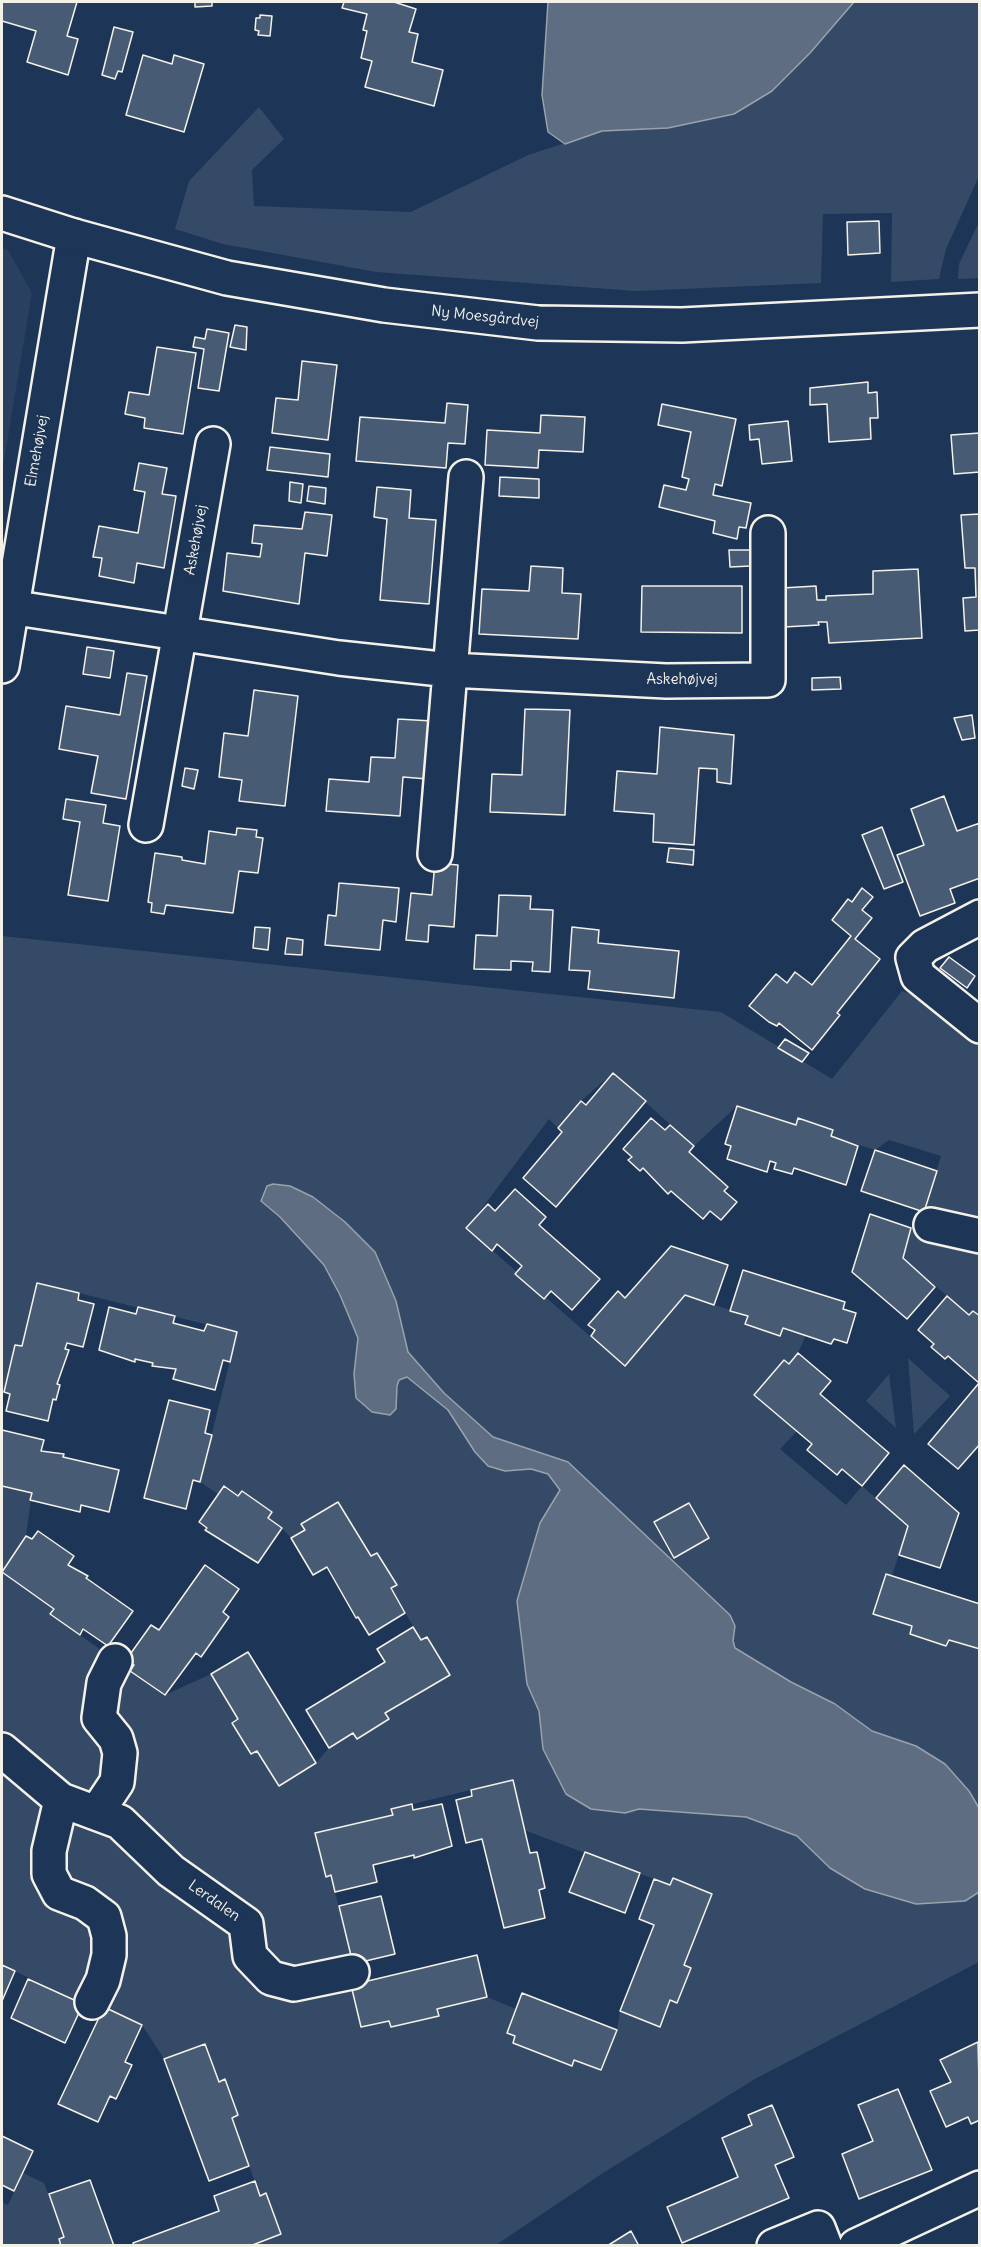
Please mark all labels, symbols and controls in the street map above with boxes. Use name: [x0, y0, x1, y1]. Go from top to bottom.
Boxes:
street label: Ny Moesgårdvej: [430, 302, 540, 332]
street label: Elmehøjvej: [22, 414, 52, 488]
street label: Askehøjvej: [181, 503, 211, 577]
street label: Askehøjvej: [646, 671, 718, 689]
street label: Lerdalen: [185, 1877, 243, 1925]

